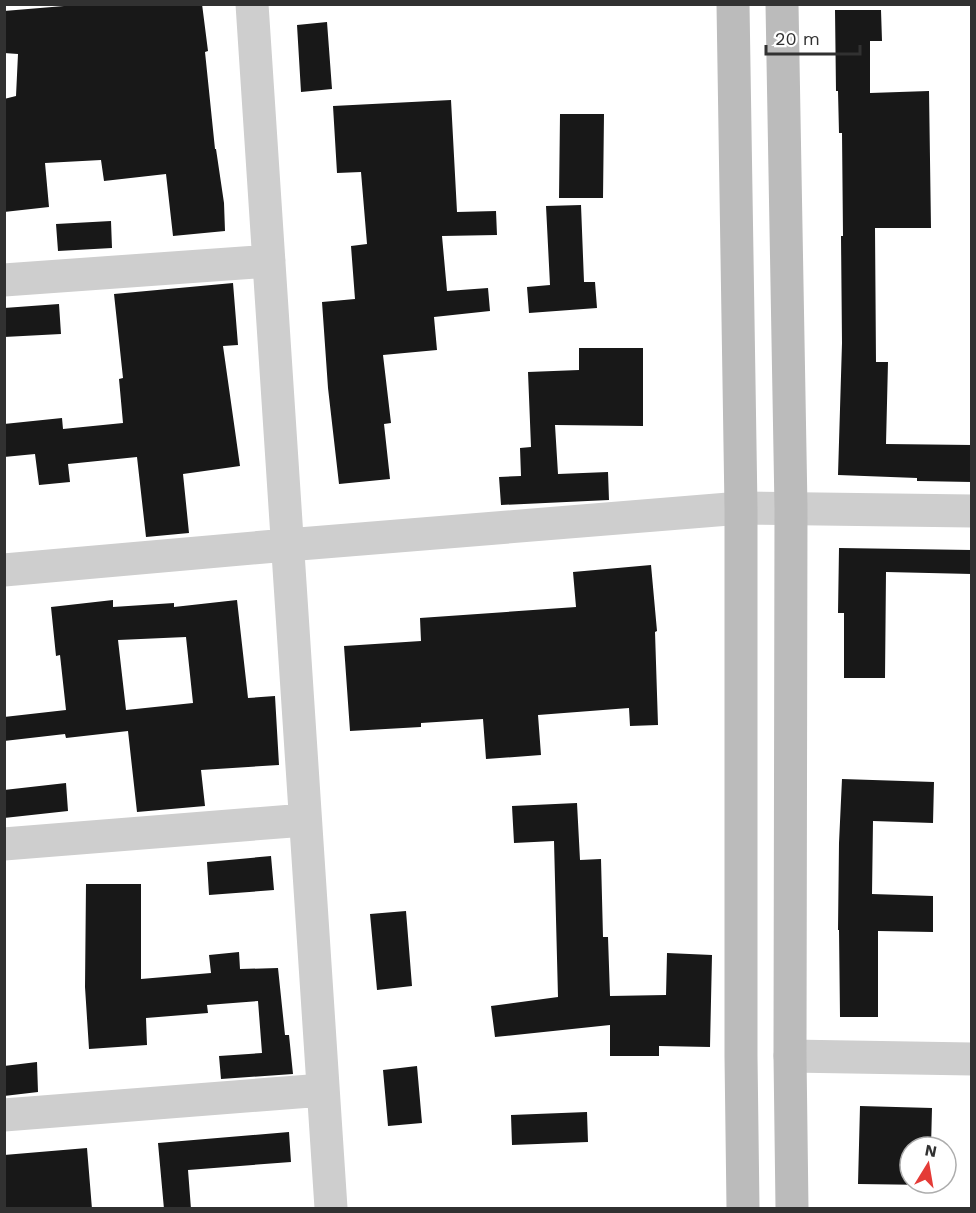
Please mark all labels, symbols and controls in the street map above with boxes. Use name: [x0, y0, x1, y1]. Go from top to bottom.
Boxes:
scale bar: [766, 18, 860, 56]
text: 20 m: [775, 28, 820, 49]
north arrow: [898, 1135, 958, 1195]
text: N: [923, 1140, 938, 1161]

